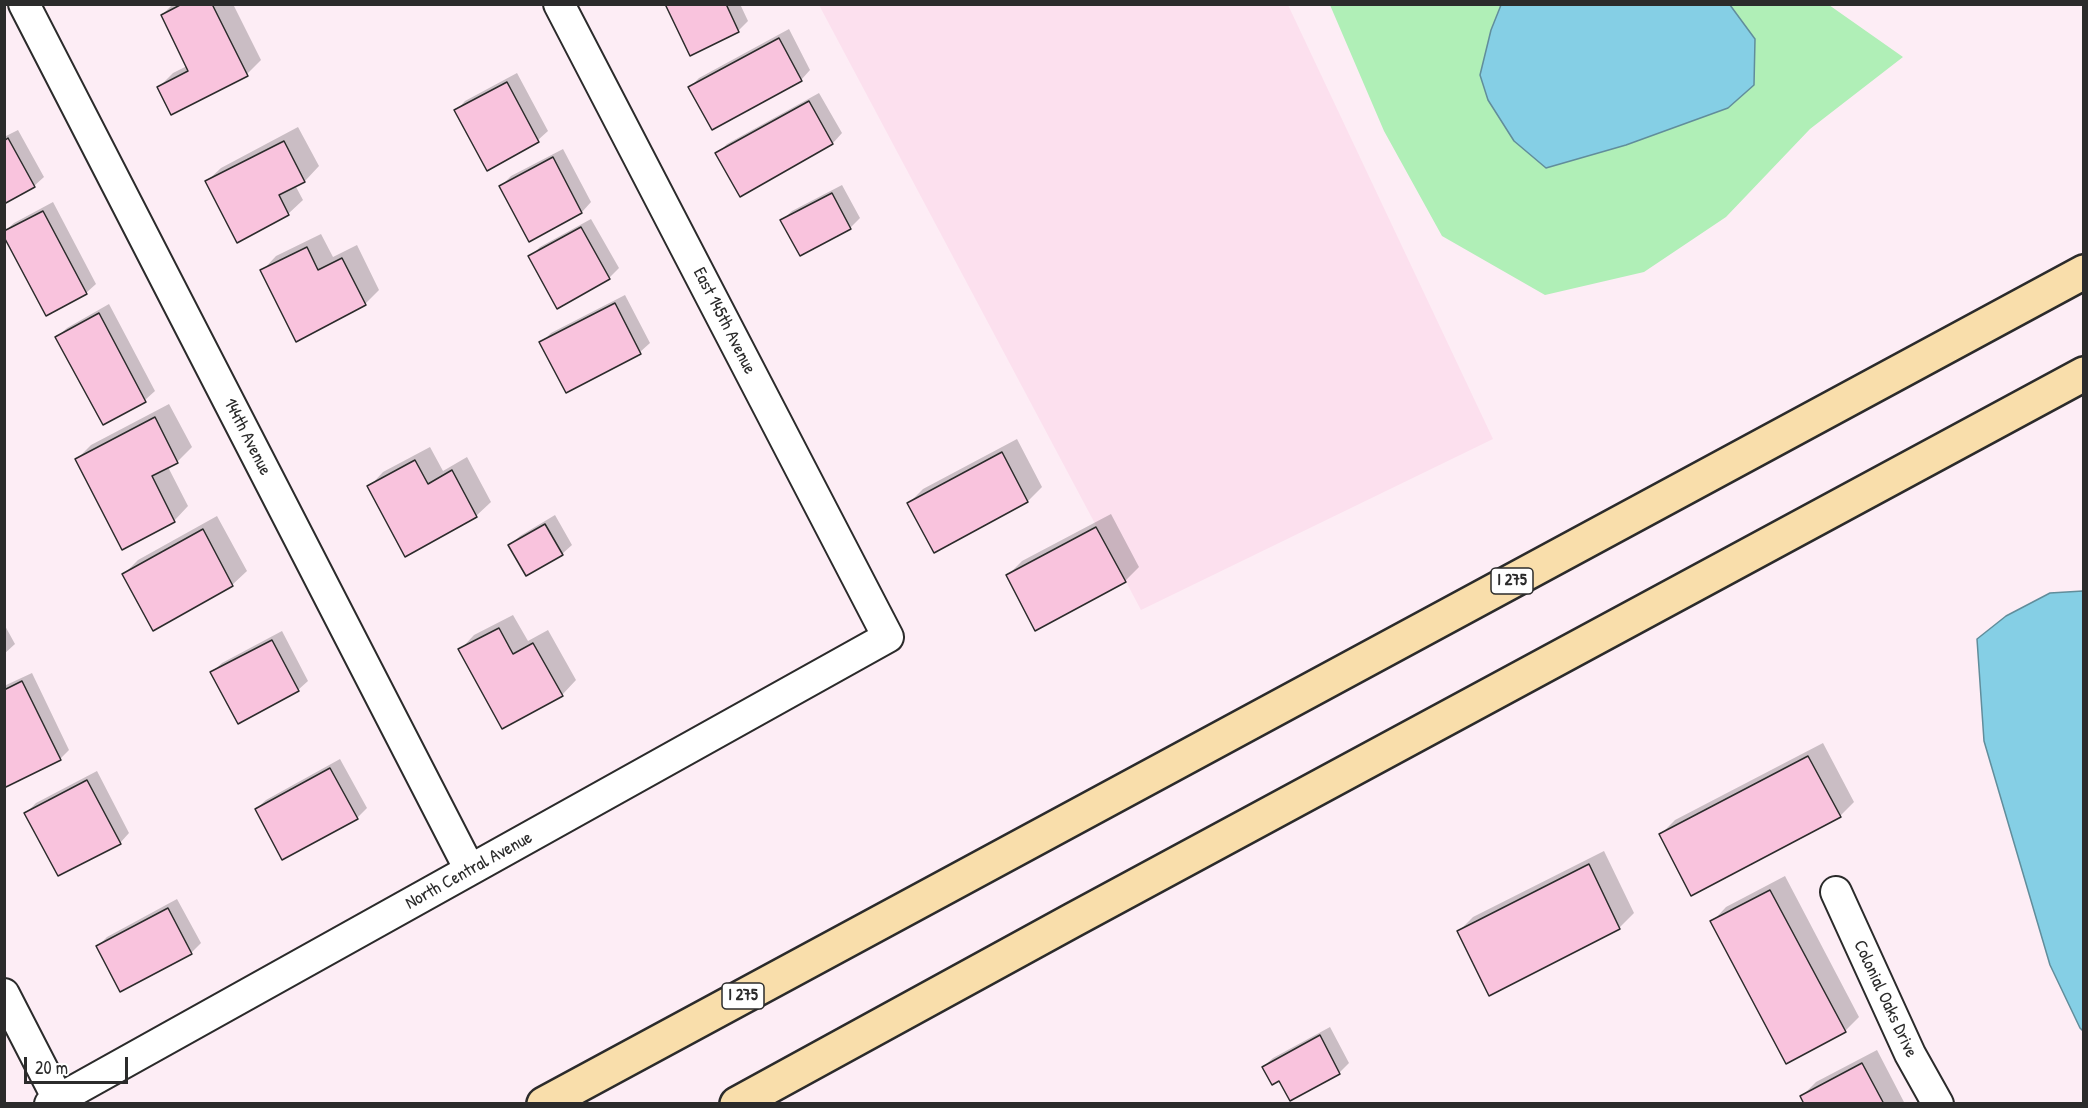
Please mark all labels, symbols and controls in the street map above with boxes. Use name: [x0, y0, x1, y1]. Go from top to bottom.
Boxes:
street label: East 145th Avenue: [688, 264, 760, 378]
street label: 144th Avenue: [218, 395, 276, 479]
road number: I 275: [1491, 568, 1533, 594]
street label: North Central Avenue: [402, 827, 536, 915]
street label: Colonial Oaks Drive: [1848, 937, 1922, 1061]
road number: I 275: [722, 983, 764, 1009]
scale bar: [27, 1045, 130, 1083]
text: 20 m: [35, 1055, 68, 1080]

